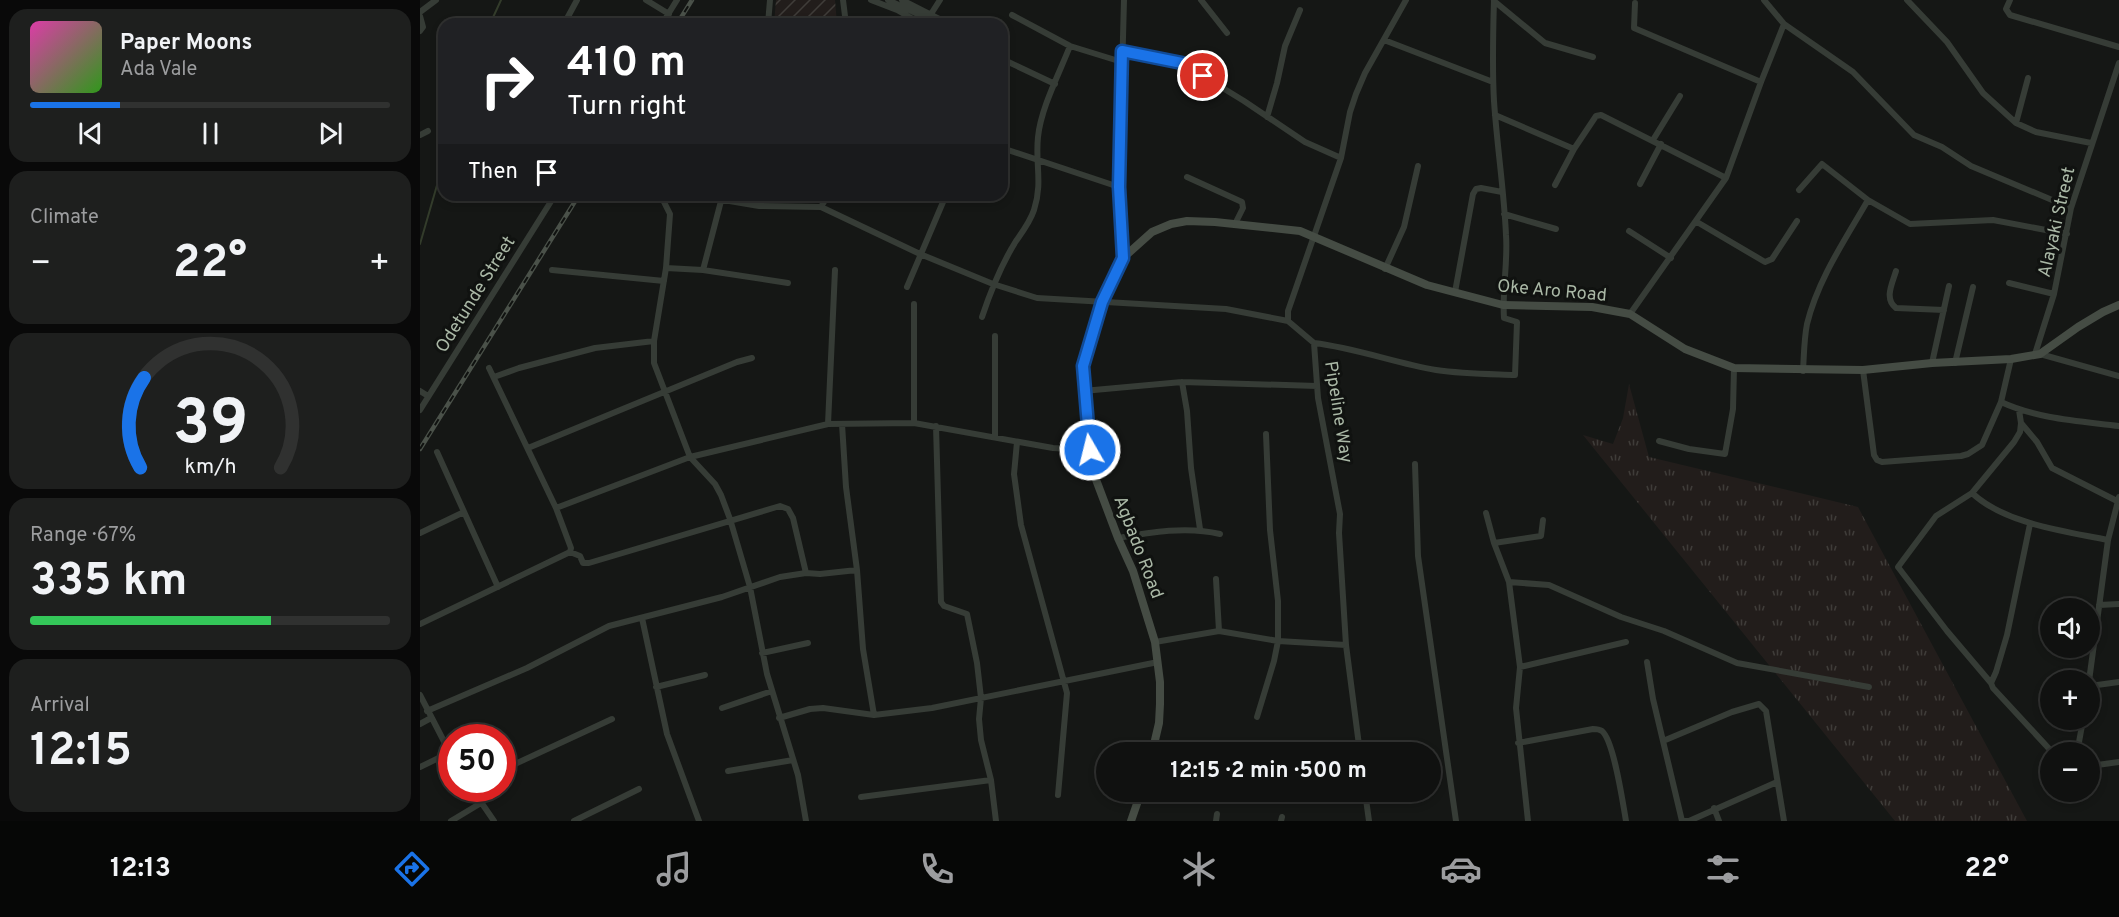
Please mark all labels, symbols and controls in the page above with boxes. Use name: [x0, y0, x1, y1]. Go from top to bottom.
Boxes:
text: Paper Moons: [120, 30, 252, 57]
text: 410 m: [567, 38, 686, 91]
icon: right: [468, 42, 546, 120]
pin: [1177, 50, 1228, 101]
text: Ada Vale: [120, 57, 197, 83]
icon: arrive: [1186, 59, 1219, 92]
text: Turn right: [567, 90, 686, 124]
icon: previous: [74, 117, 107, 150]
icon: pause: [194, 117, 227, 150]
icon: next: [314, 117, 347, 150]
icon: arrive: [530, 156, 563, 189]
text: Then: [468, 159, 518, 186]
street label: Alayaki Street: [2034, 165, 2081, 280]
text: Climate: [30, 205, 99, 231]
street label: Odetunde Street: [431, 232, 521, 357]
text: 22°: [173, 236, 247, 293]
text: −: [30, 244, 51, 286]
text: +: [369, 244, 390, 286]
street label: Oke Aro Road: [1496, 275, 1608, 308]
street label: Pipeline Way: [1318, 360, 1357, 465]
text: 39: [172, 387, 248, 466]
position arrow: [1058, 418, 1122, 482]
text: km/h: [184, 454, 236, 481]
street label: Agbado Road: [1107, 493, 1168, 602]
text: Range · 67%: [30, 523, 136, 549]
text: 335 km: [30, 554, 187, 611]
map controls: [2040, 598, 2100, 802]
button: sound: [2040, 598, 2100, 658]
button: +: [2040, 670, 2100, 730]
text: Arrival: [30, 693, 90, 719]
text: 12:15: [30, 724, 132, 781]
speed limit sign: 50: [438, 724, 516, 802]
button: −: [2040, 742, 2100, 802]
text: 12:15 · 2 min · 500 m: [1170, 758, 1367, 785]
icon: directions: [391, 848, 433, 890]
icon: music: [653, 848, 695, 890]
icon: phone: [916, 848, 958, 890]
icon: climate: [1178, 848, 1220, 890]
icon: car: [1440, 848, 1482, 890]
icon: filters: [1702, 848, 1744, 890]
text: 12:13: [110, 852, 171, 886]
text: 22°: [1965, 852, 2009, 886]

